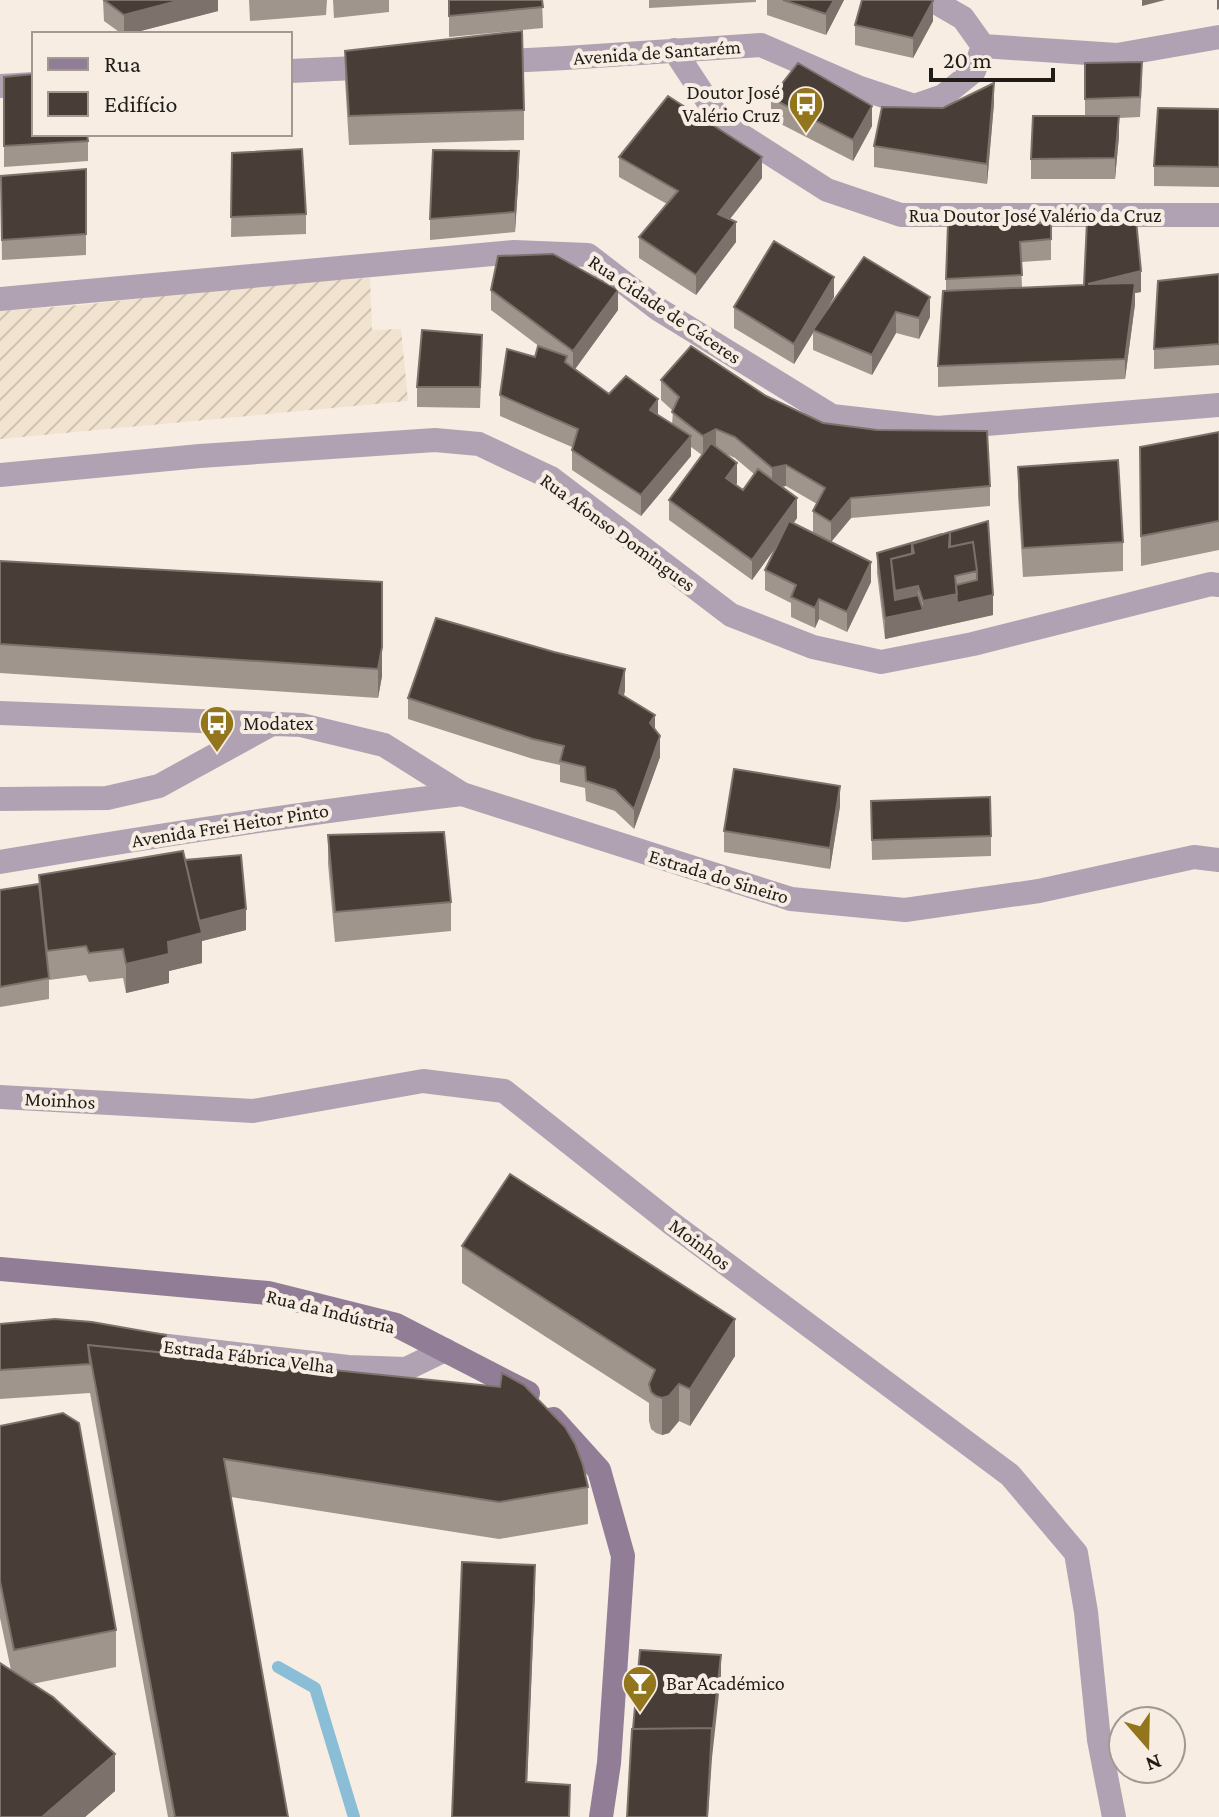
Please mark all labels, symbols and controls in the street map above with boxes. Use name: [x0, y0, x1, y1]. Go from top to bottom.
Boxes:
legend: [32, 32, 292, 136]
scale bar: [931, 32, 1053, 82]
street label: Avenida de Santarém: [572, 35, 742, 69]
text: 20 m: [943, 46, 992, 73]
text: Rua: [104, 50, 141, 77]
place label: Doutor José Valério Cruz: [682, 81, 780, 126]
bus stop icon: Doutor José Valério Cruz: [787, 85, 825, 135]
text: Edifício: [104, 90, 177, 117]
street label: Rua Doutor José Valério da Cruz: [908, 204, 1162, 227]
street label: Rua Cidade de Cáceres: [585, 250, 745, 368]
street label: Rua Afonso Domingues: [536, 468, 700, 596]
bus stop icon: Modatex: [198, 704, 236, 754]
place label: Modatex: [243, 712, 314, 734]
street label: Avenida Frei Heitor Pinto: [130, 799, 330, 851]
street label: Estrada do Sineiro: [646, 844, 792, 908]
street label: Moinhos: [24, 1087, 96, 1113]
street label: Moinhos: [665, 1214, 735, 1274]
street label: Rua da Indústria: [264, 1284, 398, 1338]
street label: Estrada Fábrica Velha: [162, 1335, 336, 1377]
bar icon: Bar Académico: [621, 1664, 659, 1714]
place label: Bar Académico: [666, 1672, 785, 1694]
north arrow: [1107, 1705, 1187, 1785]
text: N: [1142, 1749, 1165, 1778]

